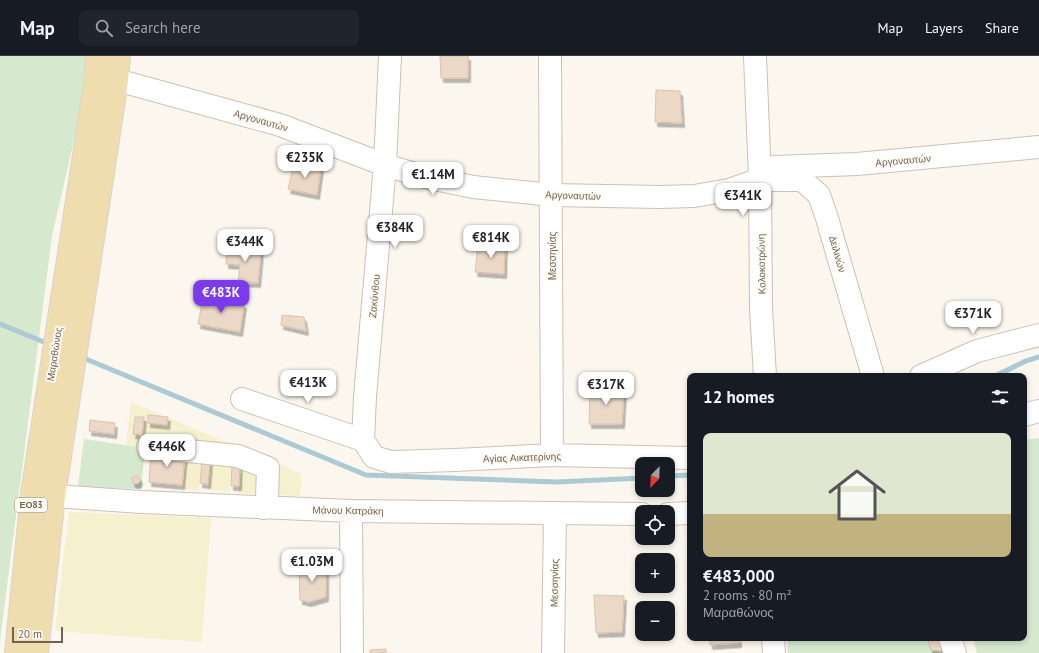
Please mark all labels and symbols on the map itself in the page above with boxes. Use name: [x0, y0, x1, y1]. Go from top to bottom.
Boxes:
street label: Αργοναυτών: [232, 107, 289, 134]
pin: €235K: [277, 145, 333, 179]
street label: Αργοναυτών: [875, 152, 931, 169]
pin: €1.14M: [400, 162, 466, 196]
pin: €341K: [715, 183, 771, 217]
street label: Αργοναυτών: [545, 188, 601, 203]
pin: €384K: [367, 215, 423, 249]
pin: €814K: [463, 225, 519, 259]
pin: €344K: [217, 229, 273, 263]
street label: Μεσσηνίας: [546, 232, 559, 280]
street label: Κολοκοτρώνη: [754, 234, 769, 294]
street label: Δειλινών: [826, 234, 849, 274]
street label: Ζακύνθου: [366, 274, 383, 319]
pin: €483K: [193, 280, 249, 314]
pin: €371K: [945, 301, 1001, 335]
street label: Μαραθώνος: [44, 326, 65, 382]
pin: €413K: [280, 370, 336, 404]
pin: €317K: [578, 372, 634, 406]
pin: €446K: [139, 434, 195, 468]
street label: Αγίας Αικατερίνης: [483, 450, 562, 465]
north arrow: [635, 457, 675, 497]
road number: ΕΟ83: [15, 498, 47, 512]
street label: Μάνου Κατράκη: [312, 503, 384, 518]
pin: €1.03M: [279, 549, 345, 583]
street label: Μεσσηνίας: [548, 558, 561, 607]
scale bar: [12, 625, 63, 644]

